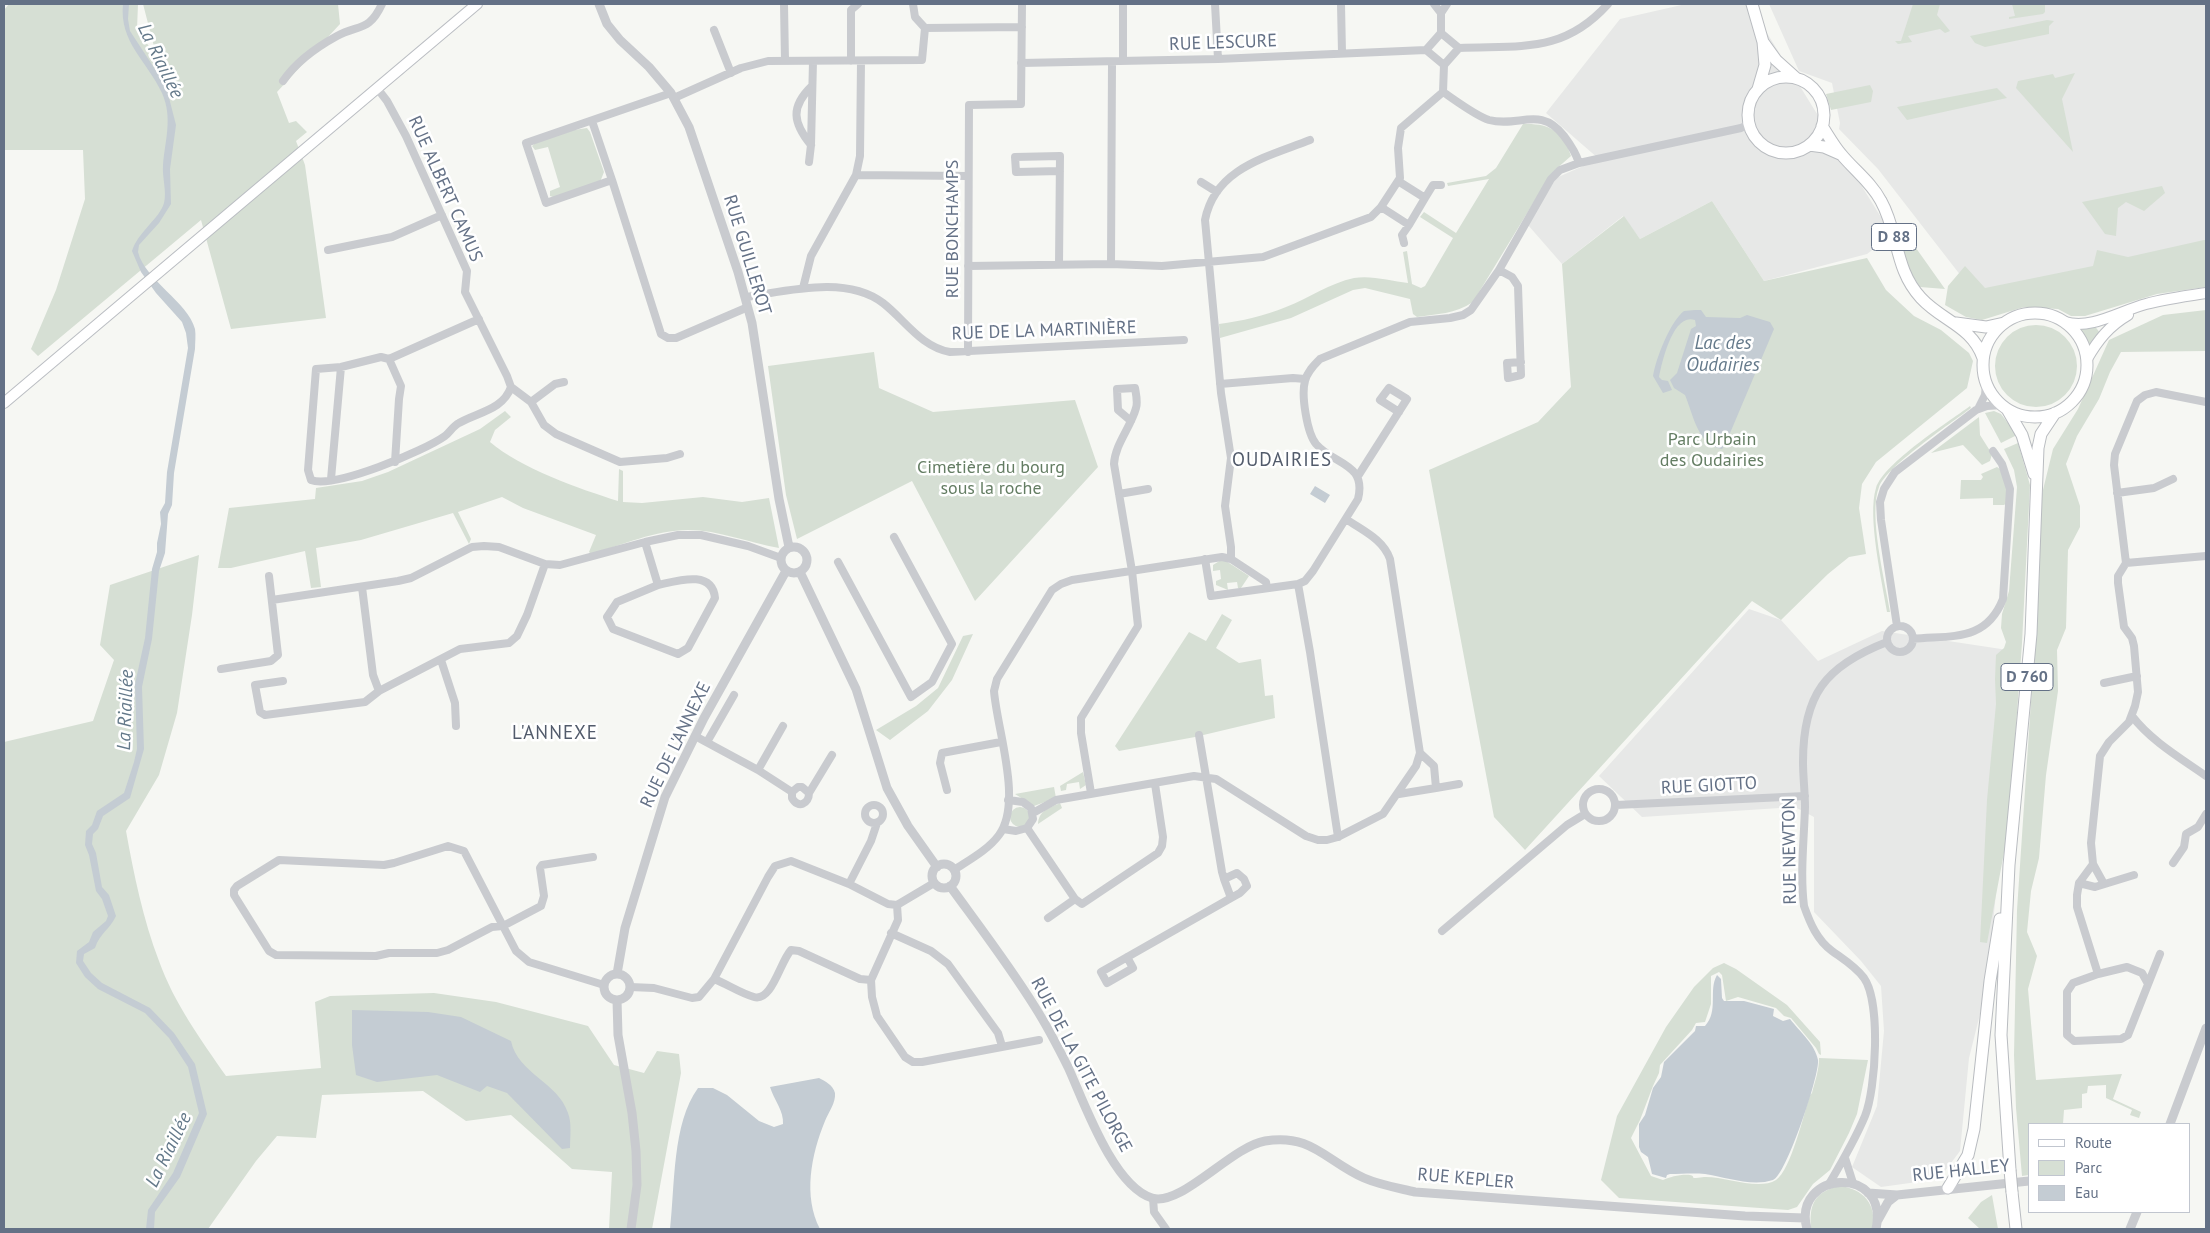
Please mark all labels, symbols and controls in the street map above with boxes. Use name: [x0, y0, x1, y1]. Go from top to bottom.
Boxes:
water label: La Riaillée: [132, 20, 188, 102]
street label: RUE LESCURE: [1169, 30, 1277, 56]
street label: RUE ALBERT CAMUS: [403, 113, 487, 265]
street label: RUE BONCHAMPS: [942, 160, 964, 298]
street label: RUE GUILLEROT: [718, 192, 776, 318]
road number: D 88: [1872, 223, 1916, 250]
street label: RUE DE LA MARTINIÈRE: [951, 317, 1137, 345]
water label: Lac des Oudairies: [1686, 333, 1760, 377]
park label: Parc Urbain des Oudairies: [1660, 429, 1764, 472]
district label: OUDAIRIES: [1231, 450, 1333, 472]
park label: Cimetière du bourg sous la roche: [917, 457, 1065, 499]
road number: D 760: [2001, 664, 2053, 690]
water label: La Riaillée: [113, 669, 139, 751]
street label: RUE DE L'ANNEXE: [636, 679, 716, 811]
district label: L'ANNEXE: [511, 723, 599, 745]
street label: RUE GIOTTO: [1660, 773, 1758, 799]
street label: RUE NEWTON: [1778, 797, 1802, 905]
street label: RUE DE LA GITE PILORGE: [1026, 974, 1136, 1156]
water label: La Riaillée: [141, 1109, 197, 1191]
legend: [2028, 1123, 2190, 1213]
text: Route: [2075, 1133, 2112, 1152]
street label: RUE HALLEY: [1911, 1155, 2011, 1187]
text: Parc: [2075, 1158, 2102, 1177]
street label: RUE KEPLER: [1417, 1164, 1515, 1194]
text: Eau: [2075, 1183, 2099, 1202]

